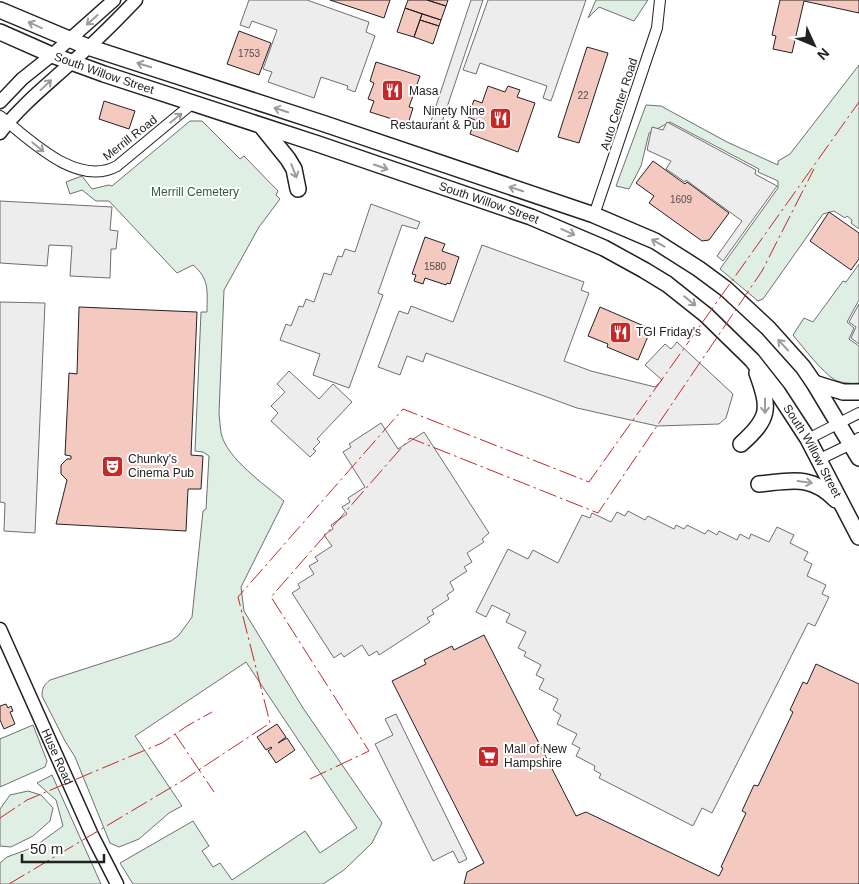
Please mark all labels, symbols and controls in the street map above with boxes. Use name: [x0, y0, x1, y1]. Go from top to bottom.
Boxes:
one-way arrow: [85, 14, 98, 26]
one-way arrow: [28, 19, 43, 29]
north arrow: [789, 20, 839, 70]
text: N: [814, 45, 833, 63]
house number: 1753: [238, 48, 261, 59]
street label: South Willow Street: [52, 49, 156, 97]
street label: Auto Center Road: [598, 56, 640, 152]
one-way arrow: [137, 60, 153, 69]
one-way arrow: [39, 79, 52, 91]
restaurant icon: Masa: [381, 79, 405, 103]
place label: Masa: [409, 84, 439, 98]
house number: 22: [577, 90, 589, 101]
one-way arrow: [274, 104, 290, 114]
place label: Ninety Nine Restaurant & Pub: [390, 104, 485, 132]
restaurant icon: Ninety Nine Restaurant & Pub: [489, 106, 513, 130]
street label: Merrill Road: [100, 113, 160, 163]
one-way arrow: [169, 113, 182, 124]
one-way arrow: [31, 141, 44, 152]
one-way arrow: [373, 162, 389, 172]
one-way arrow: [290, 163, 299, 178]
street label: South Willow Street: [437, 179, 542, 227]
one-way arrow: [508, 184, 524, 193]
park label: Merrill Cemetery: [151, 185, 239, 199]
house number: 1609: [670, 194, 693, 205]
one-way arrow: [560, 228, 575, 237]
one-way arrow: [650, 238, 665, 248]
house number: 1580: [424, 261, 447, 272]
one-way arrow: [683, 296, 696, 307]
restaurant icon: TGI Friday's: [608, 320, 632, 344]
place label: TGI Friday's: [636, 325, 701, 339]
one-way arrow: [777, 338, 789, 351]
one-way arrow: [760, 397, 770, 413]
street label: South Willow Street: [780, 402, 844, 500]
place label: Chunky's Cinema Pub: [128, 452, 194, 480]
theatre icon: Chunky's Cinema Pub: [100, 454, 124, 478]
one-way arrow: [796, 477, 812, 487]
street label: Huse Road: [38, 727, 76, 787]
place label: Mall of New Hampshire: [504, 742, 567, 770]
supermarket icon: Mall of New Hampshire: [476, 744, 500, 768]
scale bar: [22, 832, 105, 864]
text: 50 m: [30, 840, 63, 857]

